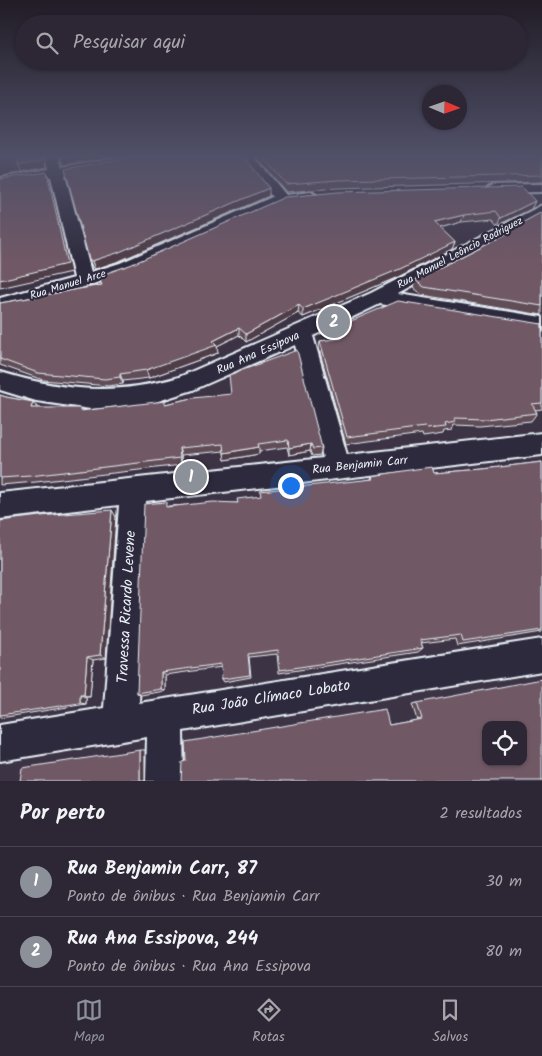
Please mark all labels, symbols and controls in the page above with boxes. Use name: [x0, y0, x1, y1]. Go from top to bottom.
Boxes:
search box: [15, 15, 527, 70]
text: Pesquisar aqui: [73, 28, 185, 58]
icon: search: [33, 29, 61, 57]
north arrow: [422, 85, 467, 130]
street label: Rua Manuel Leôncio Rodriguez: [394, 212, 526, 294]
street label: Rua Manuel Arce: [28, 265, 108, 305]
pin: 2: [318, 303, 350, 341]
street label: Rua Ana Essipova: [213, 326, 303, 380]
street label: Rua Benjamin Carr: [311, 450, 410, 479]
pin: 1: [175, 458, 207, 496]
your location: [278, 473, 304, 499]
street label: Travessa Ricardo Levene: [111, 530, 143, 684]
street label: Rua João Clímaco Lobato: [190, 674, 352, 722]
map controls: [482, 721, 527, 766]
button: locate: [482, 721, 527, 766]
text: Por perto: [20, 797, 105, 830]
text: 2 resultados: [440, 801, 522, 826]
text: Rua Benjamin Carr, 87: [67, 854, 257, 884]
text: 1: [34, 869, 38, 894]
text: 30 m: [486, 869, 522, 894]
text: Ponto de ônibus · Rua Benjamin Carr: [67, 884, 320, 909]
text: Rua Ana Essipova, 244: [67, 924, 258, 954]
text: 2: [31, 939, 41, 964]
text: 80 m: [485, 939, 522, 964]
text: Ponto de ônibus · Rua Ana Essipova: [67, 954, 311, 979]
tab: Mapa: [74, 996, 105, 1048]
tab: Rotas: [252, 996, 285, 1048]
tab: Salvos: [432, 996, 468, 1048]

